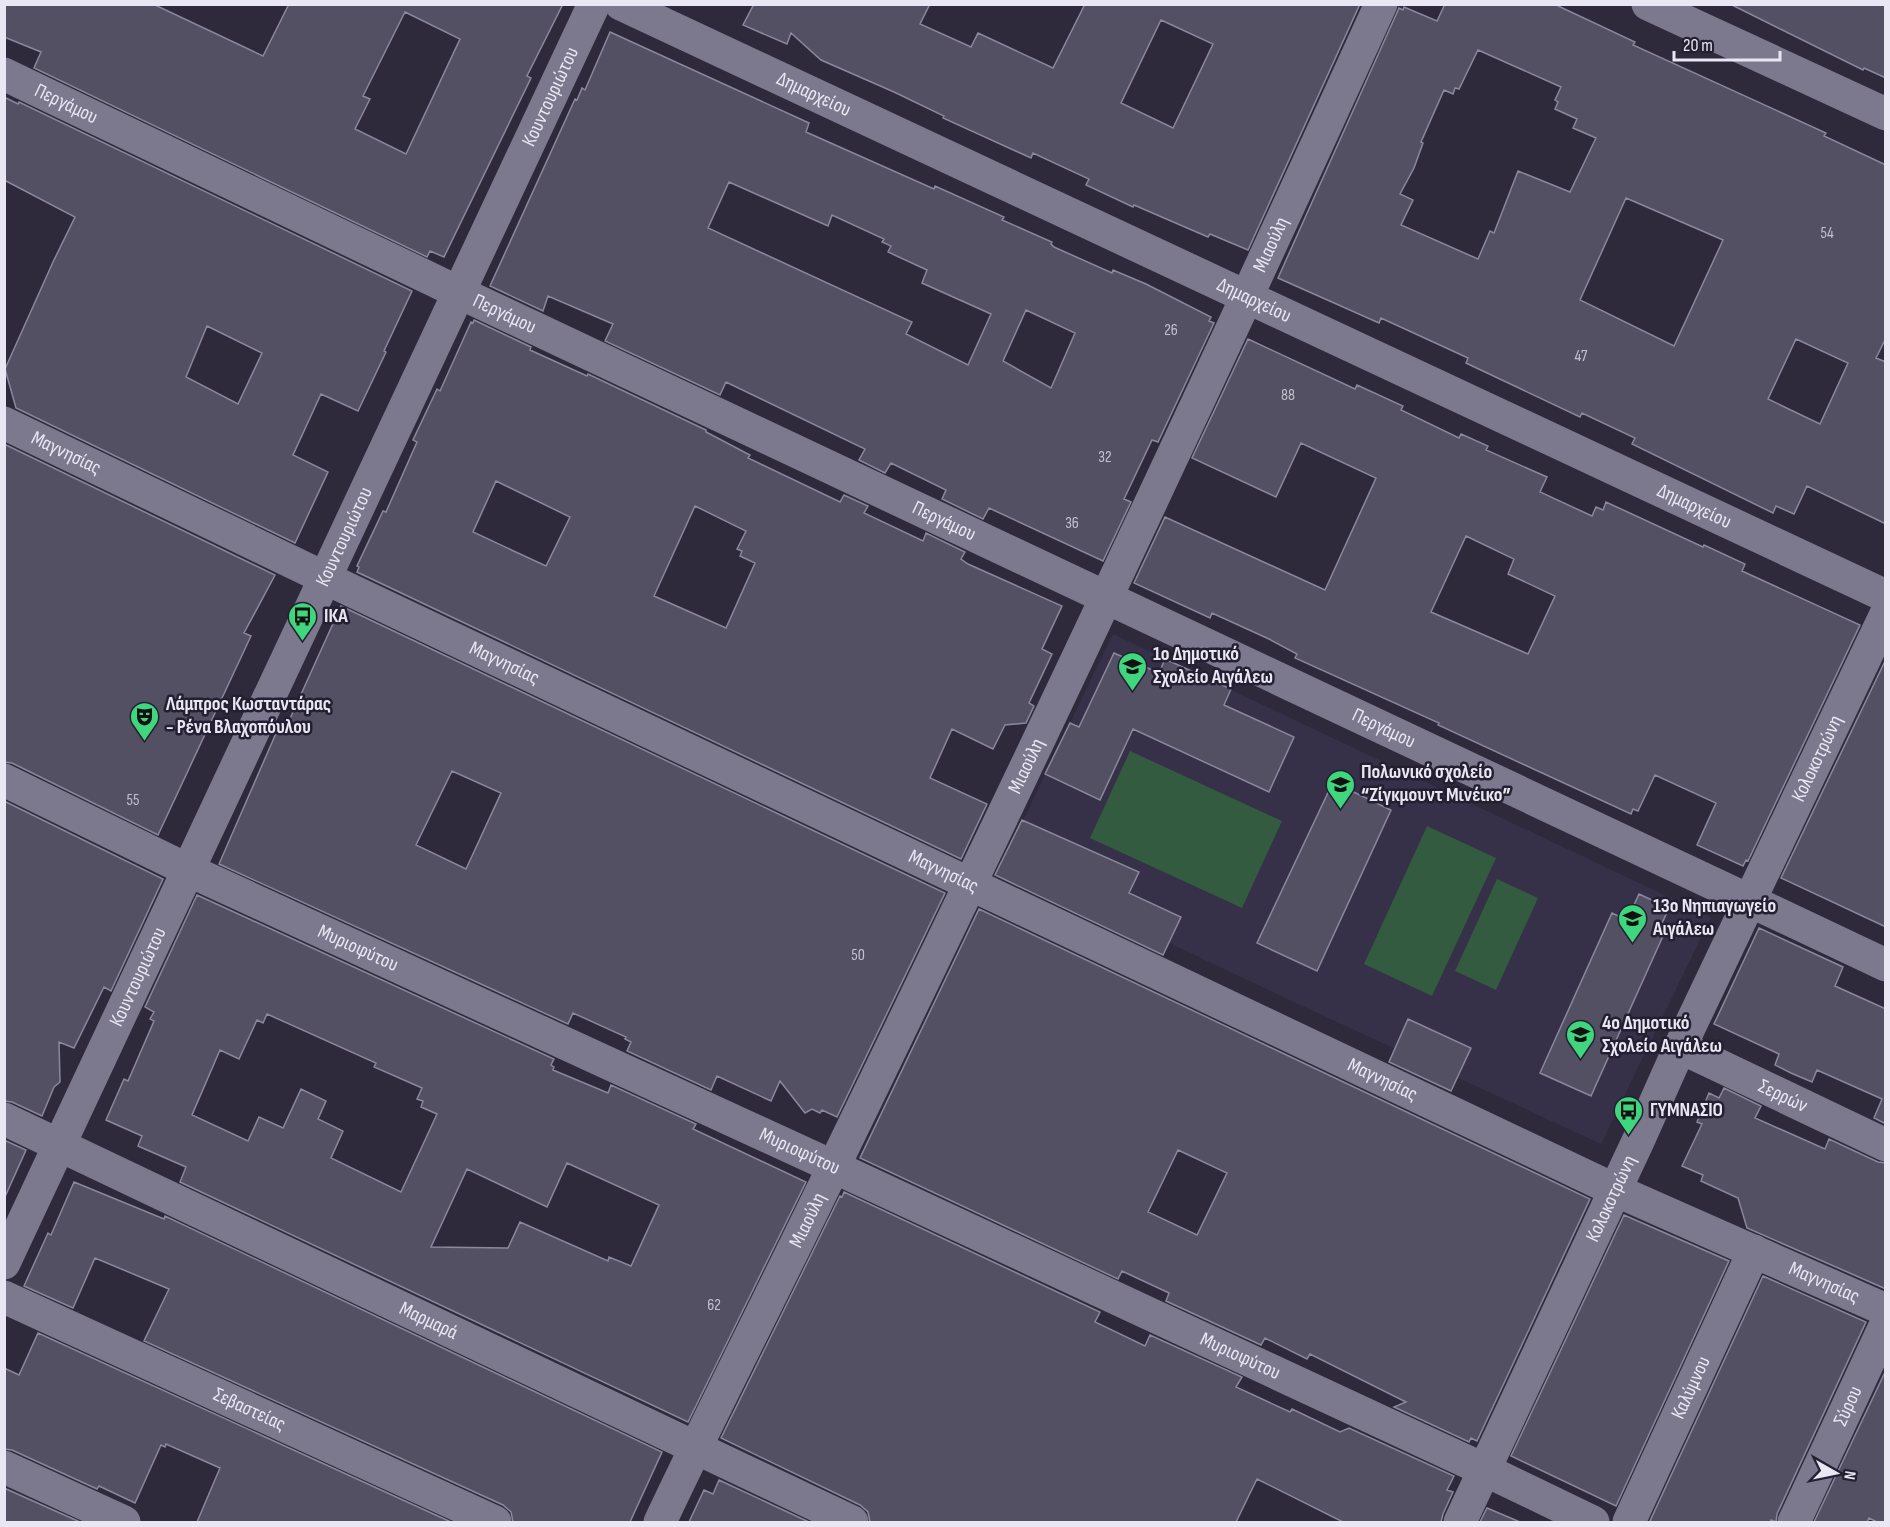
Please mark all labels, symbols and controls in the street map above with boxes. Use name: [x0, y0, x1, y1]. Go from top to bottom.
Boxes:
scale bar: [1674, 24, 1780, 62]
text: 20 m: [1683, 35, 1713, 56]
street label: Κουντουριώτου: [517, 43, 584, 150]
street label: Δημαρχείου: [773, 67, 855, 122]
street label: Περγάμου: [31, 78, 102, 129]
street label: Μιαούλη: [1248, 213, 1294, 276]
house number: 54: [1820, 224, 1834, 243]
street label: Δημαρχείου: [1213, 273, 1295, 328]
street label: Περγάμου: [469, 289, 540, 339]
house number: 26: [1164, 321, 1178, 340]
house number: 47: [1575, 347, 1588, 366]
house number: 88: [1281, 386, 1295, 405]
street label: Μαγνησίας: [27, 426, 105, 480]
house number: 32: [1098, 448, 1112, 467]
street label: Δημαρχείου: [1653, 479, 1735, 534]
street label: Κουντουριώτου: [311, 483, 378, 590]
street label: Περγάμου: [908, 496, 980, 546]
house number: 36: [1065, 514, 1079, 533]
bus stop icon: ΙΚΑ: [287, 600, 319, 642]
place label: ΙΚΑ: [324, 604, 348, 628]
street label: Μαγνησίας: [465, 636, 543, 690]
place label: 1ο Δημοτικό Σχολείο Αιγάλεω: [1153, 642, 1273, 689]
school or university icon: 1ο Δημοτικό Σχολείο Αιγάλεω: [1116, 650, 1148, 692]
place label: Λάμπρος Κωσταντάρας - Ρένα Βλαχοπόυλου: [165, 692, 331, 739]
theatre icon: Λάμπρος Κωσταντάρας - Ρένα Βλαχοπόυλου: [129, 700, 161, 742]
street label: Περγάμου: [1348, 703, 1419, 754]
street label: Κολοκοτρώνη: [1786, 711, 1848, 806]
street label: Μιαούλη: [1003, 735, 1050, 798]
place label: Πολωνικό σχολείο “Ζίγκμουντ Μινέικο”: [1361, 760, 1511, 807]
school or university icon: Πολωνικό σχολείο “Ζίγκμουντ Μινέικο”: [1324, 768, 1356, 810]
house number: 55: [127, 791, 139, 810]
street label: Μαγνησίας: [905, 845, 982, 898]
place label: 13ο Νηπιαγωγείο Αιγάλεω: [1652, 894, 1776, 941]
school or university icon: 13ο Νηπιαγωγείο Αιγάλεω: [1616, 902, 1648, 944]
street label: Μυριοφύτου: [314, 919, 402, 977]
street label: Κουντουριώτου: [105, 923, 172, 1030]
house number: 50: [851, 946, 865, 965]
place label: 4ο Δημοτικό Σχολείο Αιγάλεω: [1602, 1011, 1722, 1058]
school or university icon: 4ο Δημοτικό Σχολείο Αιγάλεω: [1565, 1018, 1597, 1060]
street label: Μαγνησίας: [1344, 1053, 1422, 1107]
street label: Σερρών: [1755, 1074, 1812, 1118]
bus stop icon: ΓΥΜΝΑΣΙΟ: [1613, 1094, 1645, 1136]
place label: ΓΥΜΝΑΣΙΟ: [1650, 1098, 1723, 1122]
street label: Μυριοφύτου: [756, 1122, 844, 1180]
street label: Κολοκοτρώνη: [1581, 1151, 1642, 1246]
street label: Μιαούλη: [784, 1189, 831, 1252]
street label: Μαγνησίας: [1785, 1257, 1863, 1309]
house number: 62: [707, 1296, 721, 1315]
street label: Μαρμαρά: [395, 1297, 462, 1345]
street label: Μυριοφύτου: [1196, 1327, 1284, 1385]
street label: Καλύμνου: [1666, 1352, 1716, 1423]
street label: Σύρου: [1828, 1382, 1868, 1430]
street label: Σεβαστείας: [209, 1383, 290, 1437]
north arrow: [1806, 1443, 1866, 1503]
text: N: [1839, 1469, 1859, 1481]

